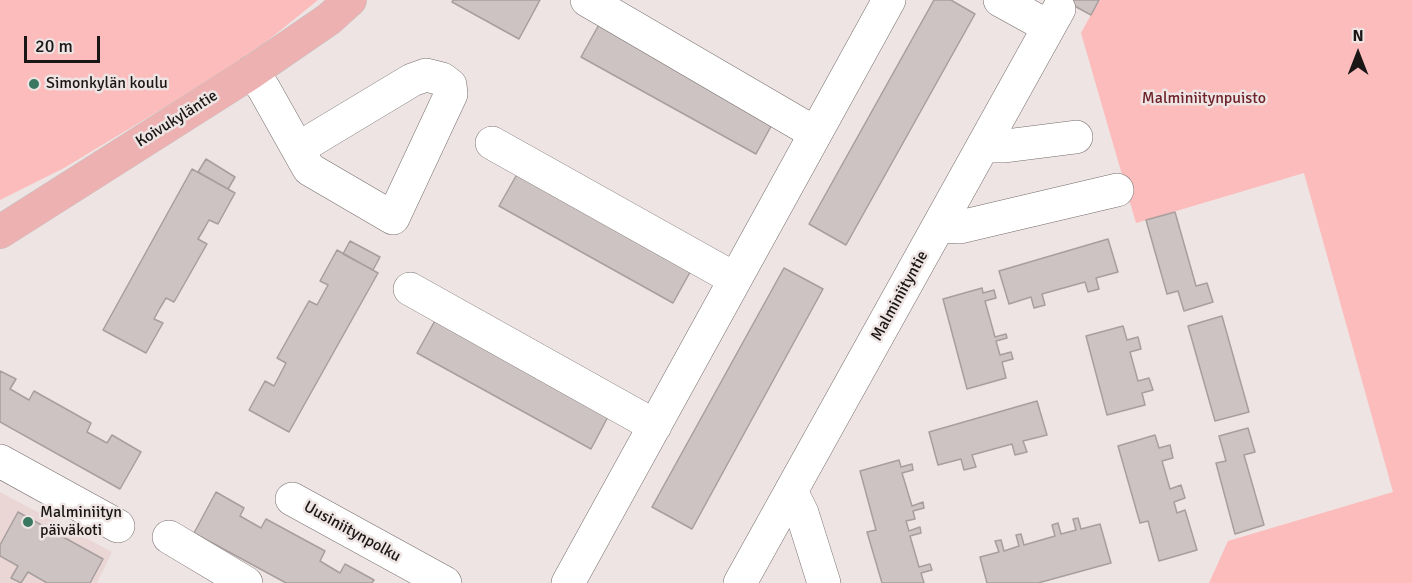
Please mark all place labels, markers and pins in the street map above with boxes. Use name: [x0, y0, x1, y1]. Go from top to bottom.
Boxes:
place label: Simonkylän koulu: [46, 74, 168, 94]
marker: Simonkylän koulu: [27, 77, 41, 91]
place label: Malminiityn päiväkoti: [40, 503, 122, 541]
marker: Malminiityn päiväkoti: [21, 515, 35, 529]

